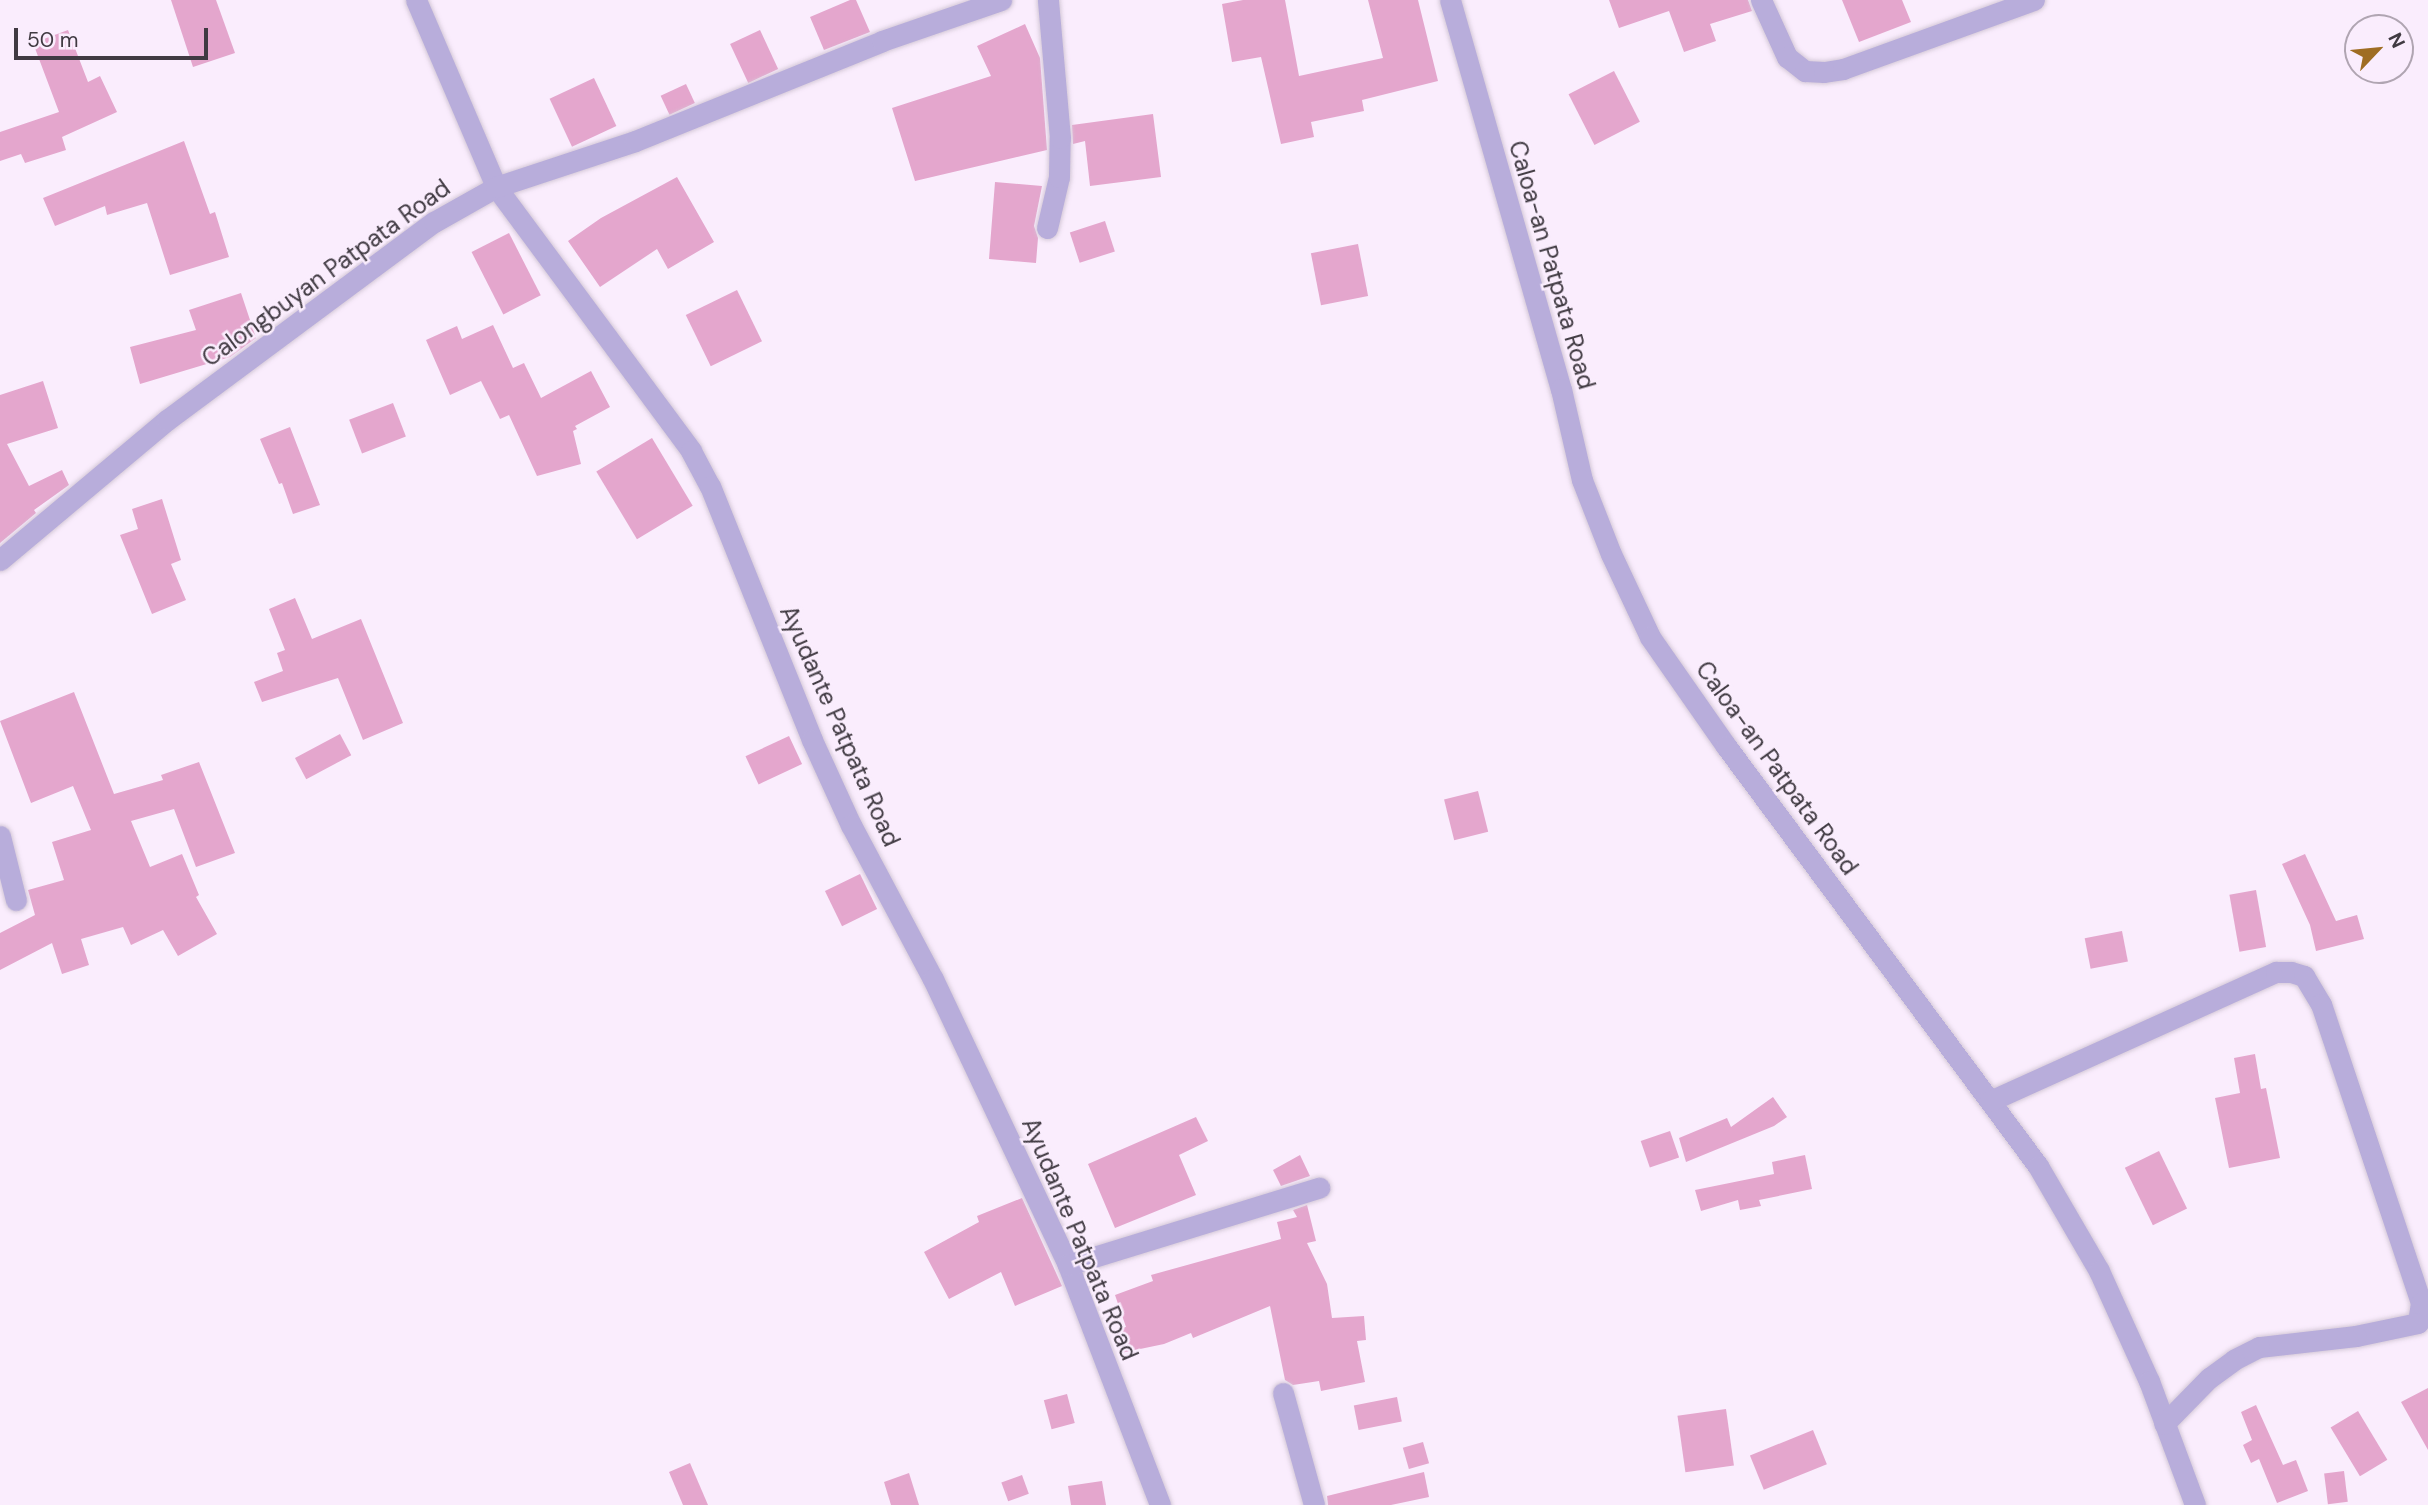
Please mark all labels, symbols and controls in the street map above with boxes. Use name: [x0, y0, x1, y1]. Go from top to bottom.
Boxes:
scale bar: [18, 14, 212, 58]
north arrow: [2344, 14, 2414, 84]
text: 50 m: [27, 26, 78, 54]
text: N: [2382, 29, 2411, 52]
street label: Caloa-an Patpata Road: [1503, 137, 1601, 393]
street label: Calongbuyan Patpata Road: [196, 173, 456, 373]
street label: Ayudante Patpata Road: [774, 601, 906, 851]
street label: Caloa-an Patpata Road: [1690, 656, 1864, 880]
street label: Ayudante Patpata Road: [1016, 1113, 1144, 1365]

